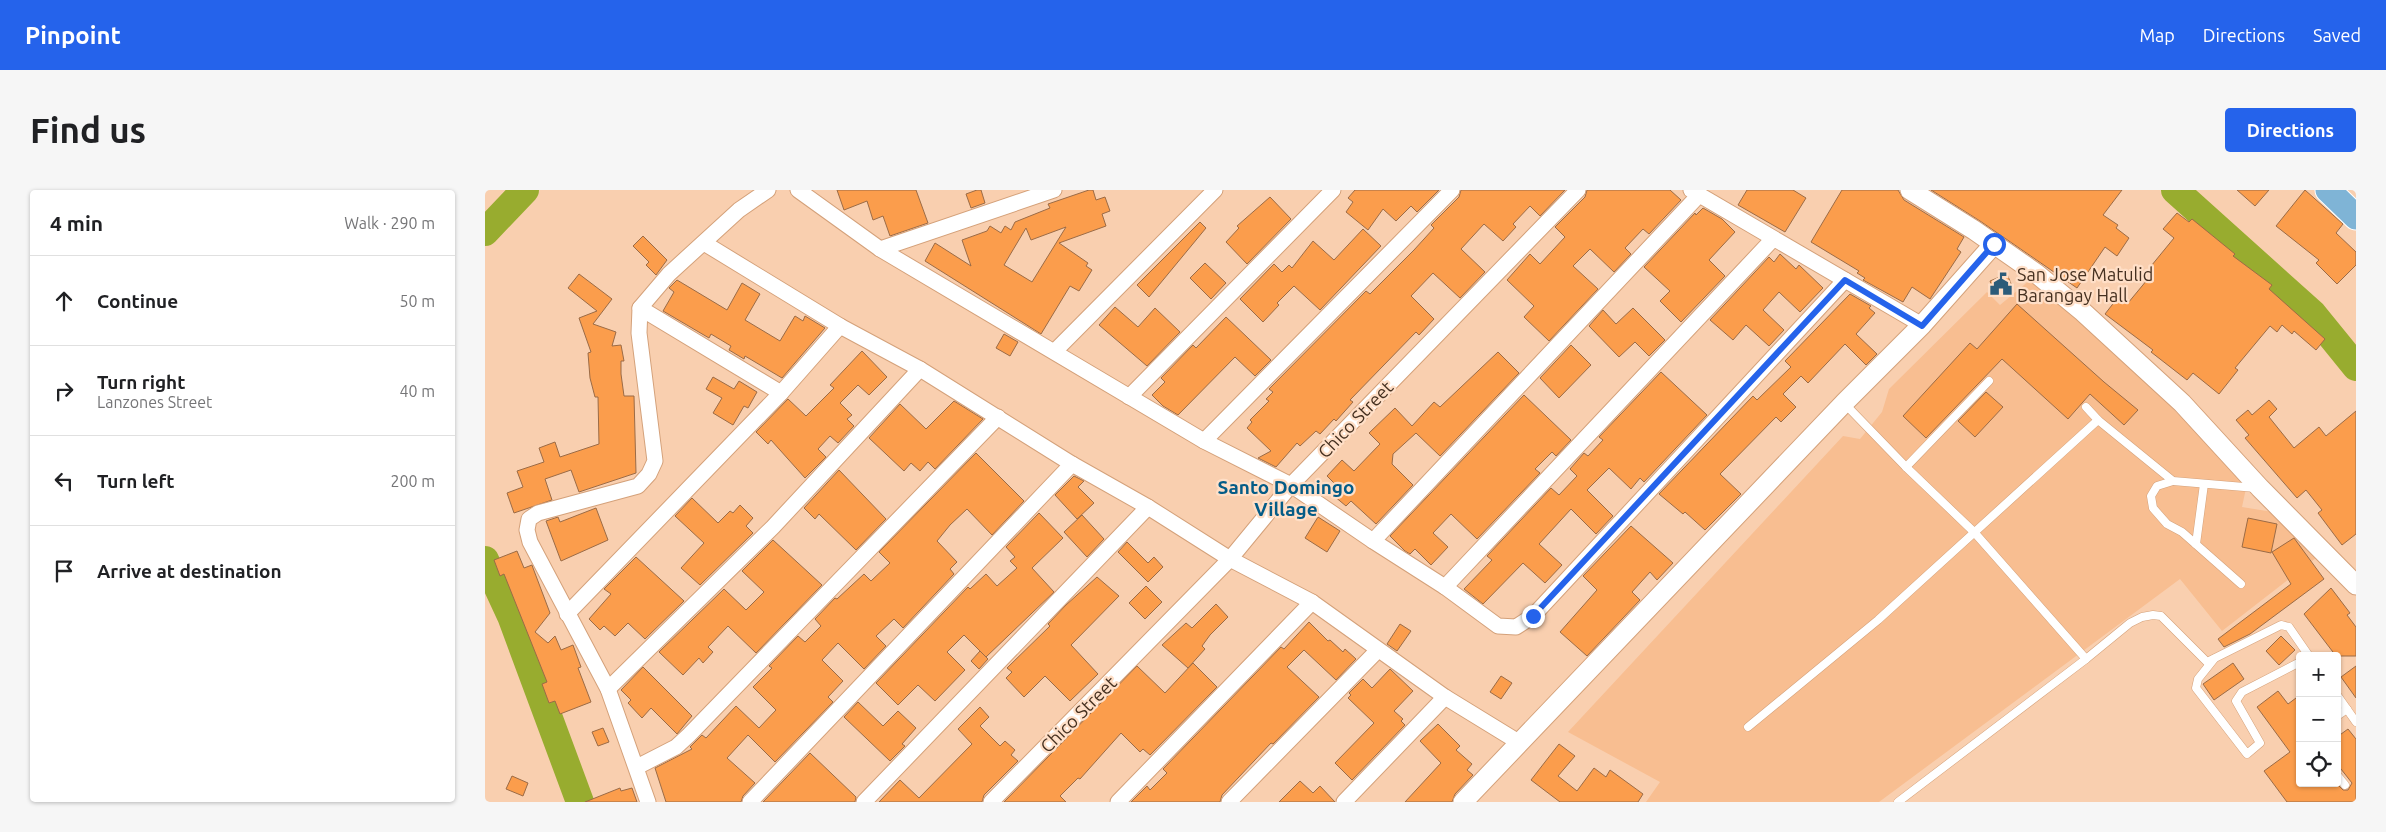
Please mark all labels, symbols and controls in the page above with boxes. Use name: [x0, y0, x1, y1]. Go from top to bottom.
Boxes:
text: Pinpoint: [25, 22, 121, 49]
text: Map: [2139, 25, 2175, 45]
text: Directions: [2203, 25, 2285, 45]
text: Saved: [2313, 25, 2361, 45]
button: Directions: [2225, 108, 2356, 152]
text: Find us: [30, 110, 146, 150]
text: 4 min: [50, 211, 103, 235]
text: Walk · 290 m: [344, 214, 435, 232]
route start: [1983, 233, 2006, 256]
place label: San Jose Matulid Barangay Hall: [2017, 264, 2153, 305]
public building icon: San Jose Matulid Barangay Hall: [1988, 271, 2014, 297]
icon: ahead: [50, 287, 78, 315]
text: Continue: [97, 290, 178, 312]
text: 50 m: [399, 292, 435, 310]
text: Turn right: [97, 371, 185, 393]
street label: Chico Street: [1313, 376, 1397, 462]
icon: right: [50, 377, 78, 405]
text: 40 m: [399, 382, 435, 400]
text: Lanzones Street: [97, 393, 212, 411]
icon: left: [50, 467, 78, 495]
text: Turn left: [97, 470, 175, 492]
text: 200 m: [390, 472, 435, 490]
district label: Santo Domingo Village: [1218, 476, 1354, 520]
icon: arrive: [50, 557, 78, 585]
text: Arrive at destination: [97, 560, 282, 582]
route end: [1522, 605, 1545, 628]
map controls: [2296, 652, 2341, 787]
button: +: [2296, 652, 2341, 697]
street label: Chico Street: [1036, 672, 1120, 756]
button: −: [2296, 697, 2341, 742]
button: locate: [2296, 742, 2341, 787]

